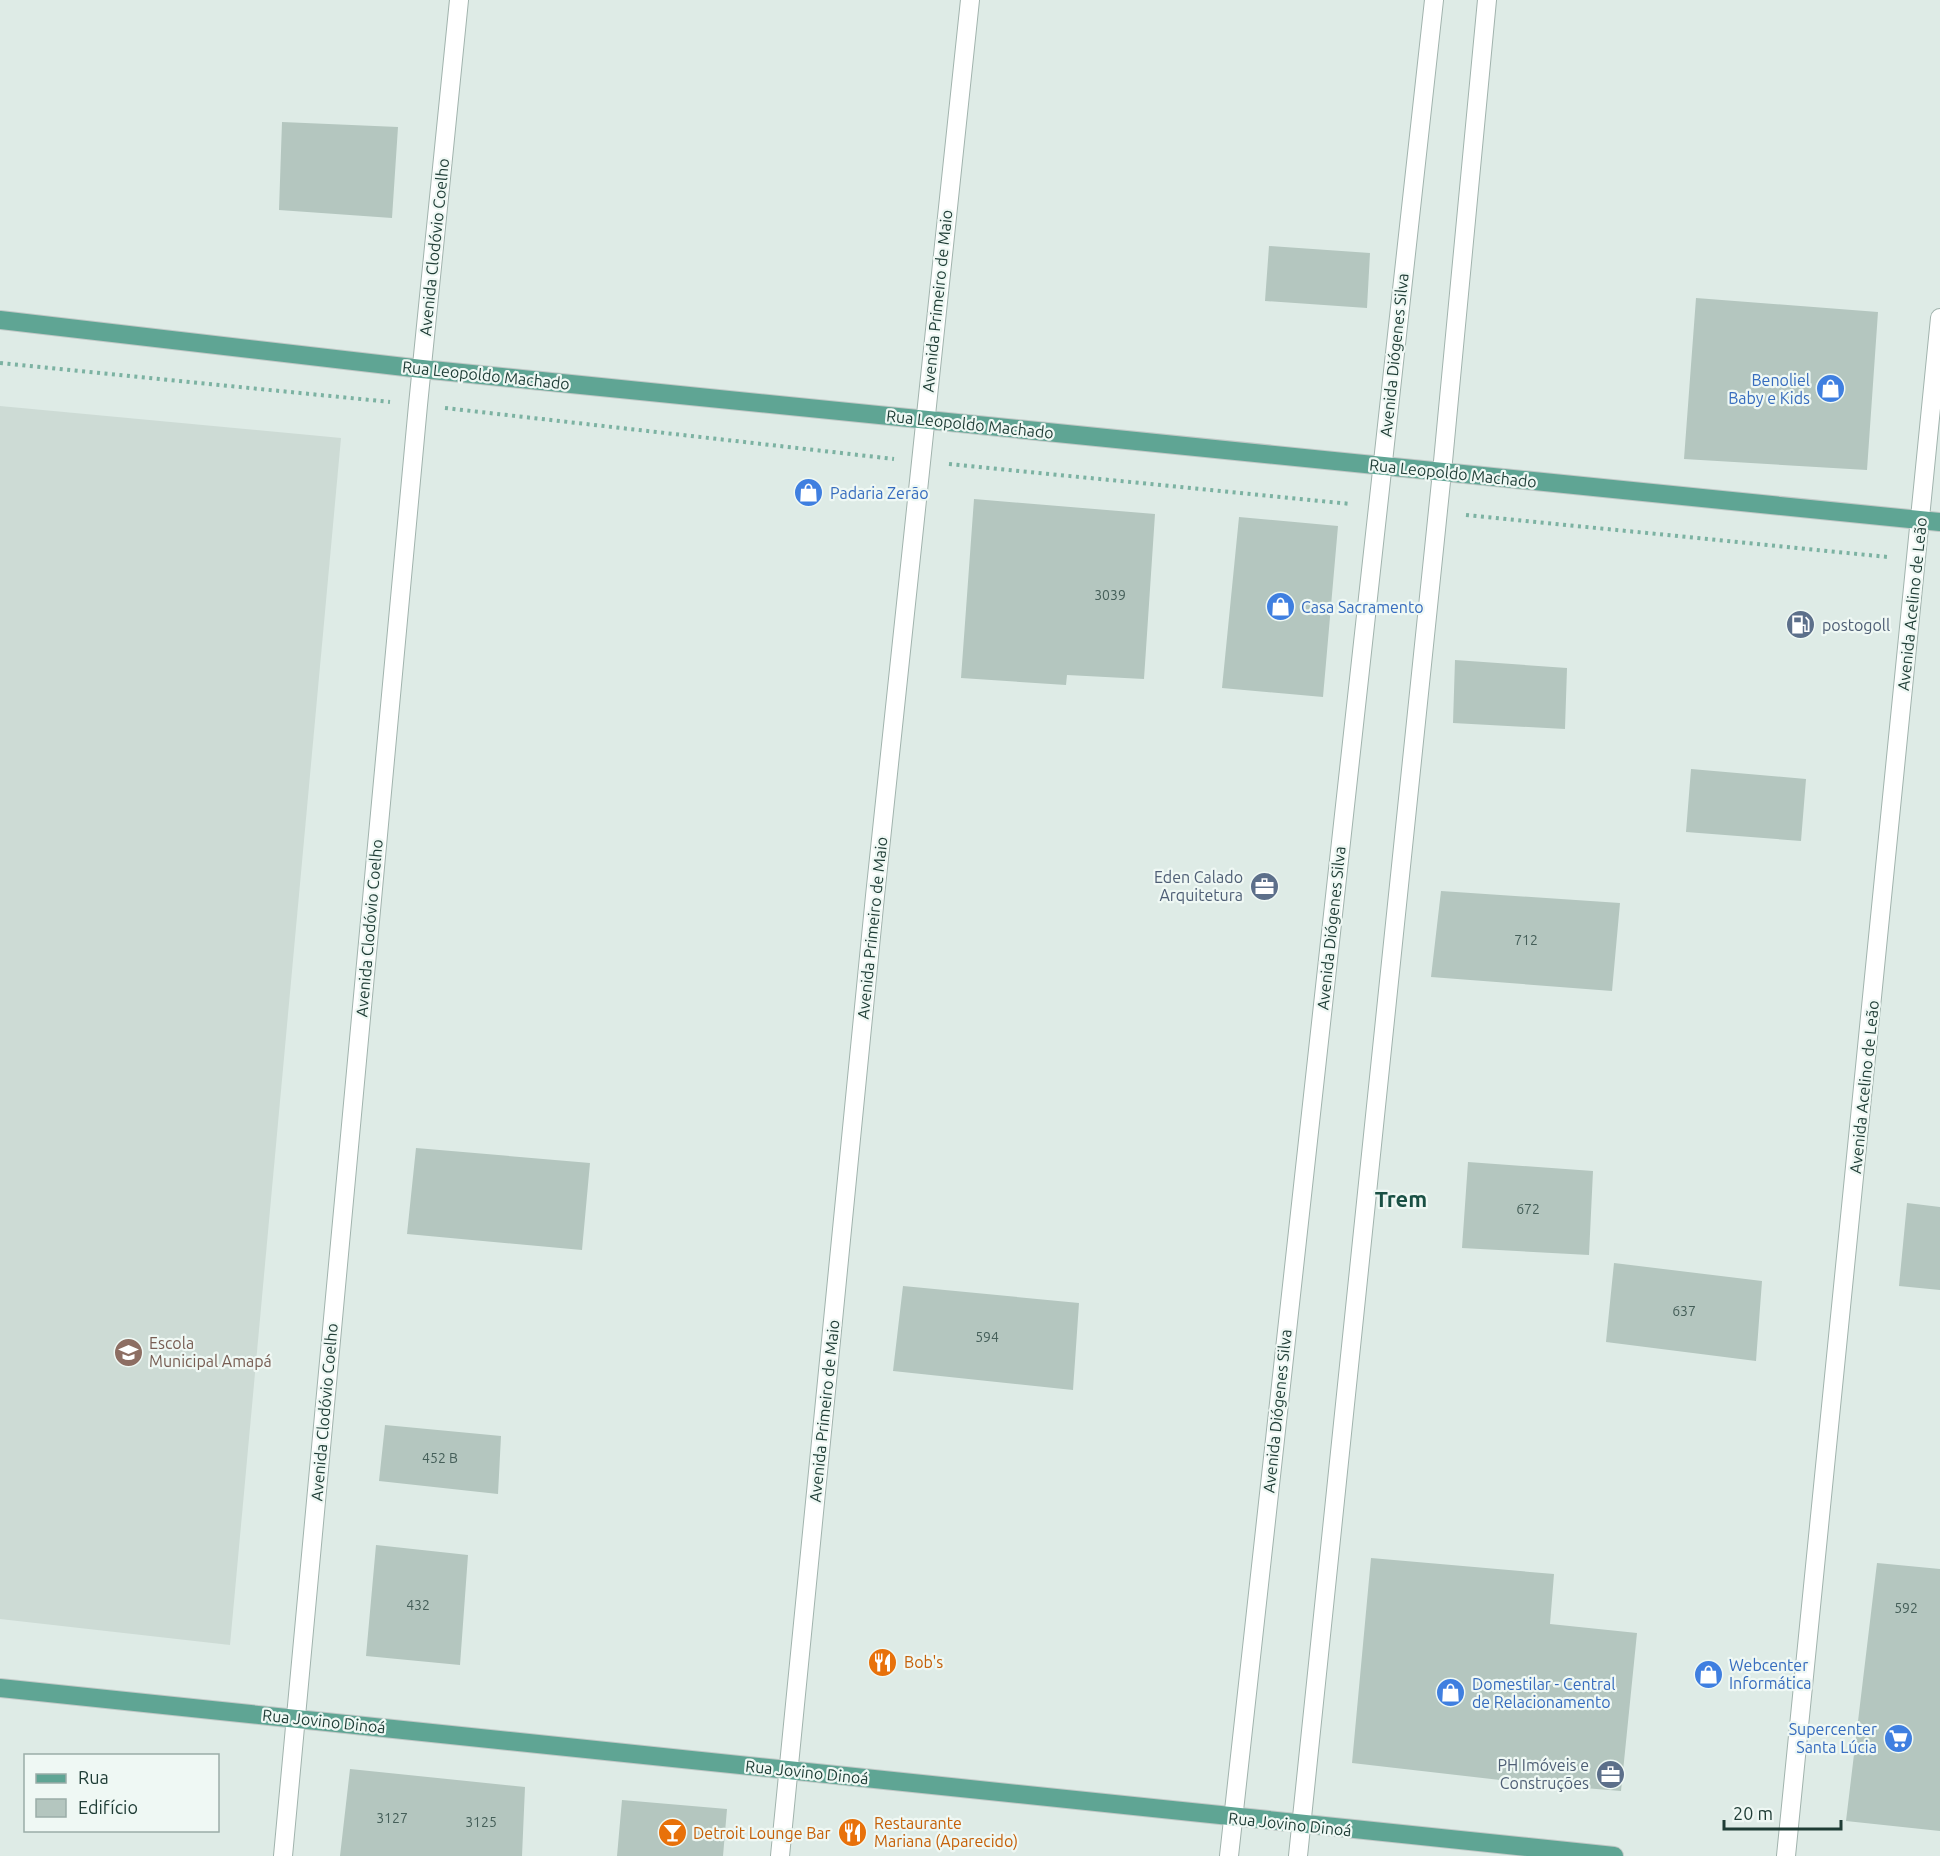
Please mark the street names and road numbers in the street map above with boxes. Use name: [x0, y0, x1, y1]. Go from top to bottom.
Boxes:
street label: Avenida Clodóvio Coelho: [416, 157, 452, 337]
street label: Avenida Primeiro de Maio: [918, 209, 956, 393]
street label: Avenida Diógenes Silva: [1376, 272, 1412, 438]
street label: Rua Leopoldo Machado: [401, 357, 571, 393]
street label: Rua Leopoldo Machado: [885, 406, 1055, 442]
street label: Rua Leopoldo Machado: [1368, 455, 1538, 491]
street label: Avenida Acelino de Leão: [1894, 516, 1930, 692]
street label: Avenida Primeiro de Maio: [853, 836, 891, 1020]
street label: Avenida Clodóvio Coelho: [352, 838, 386, 1018]
street label: Avenida Diógenes Silva: [1313, 845, 1349, 1011]
street label: Avenida Acelino de Leão: [1846, 999, 1882, 1175]
street label: Avenida Primeiro de Maio: [805, 1319, 843, 1503]
street label: Avenida Clodóvio Coelho: [307, 1322, 341, 1502]
street label: Avenida Diógenes Silva: [1259, 1328, 1295, 1494]
street label: Rua Jovino Dinoá: [261, 1706, 387, 1736]
street label: Rua Jovino Dinoá: [744, 1757, 870, 1787]
street label: Rua Jovino Dinoá: [1227, 1809, 1353, 1839]

